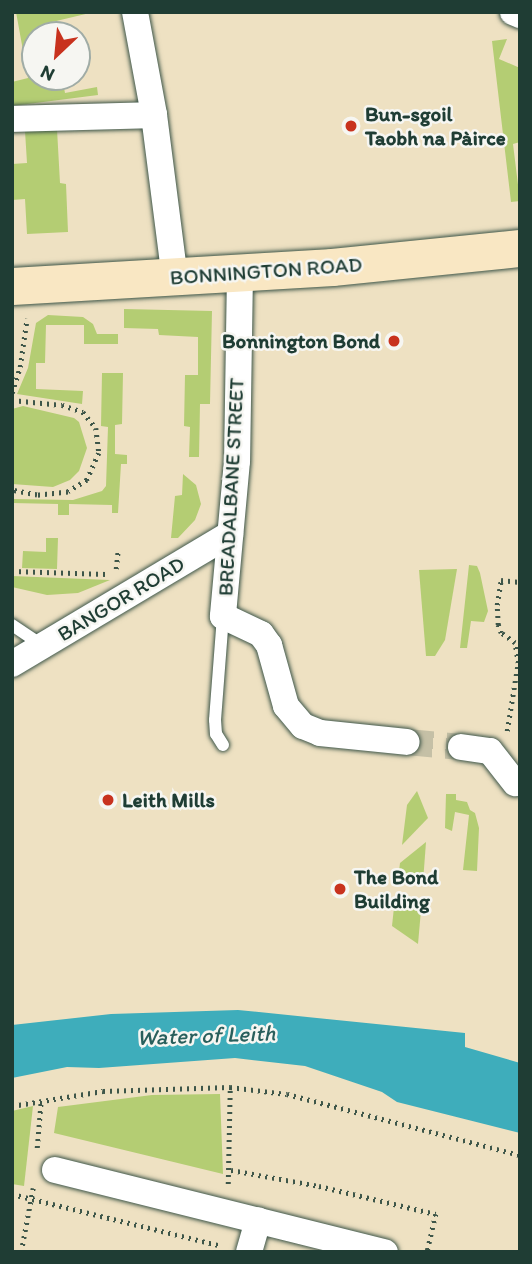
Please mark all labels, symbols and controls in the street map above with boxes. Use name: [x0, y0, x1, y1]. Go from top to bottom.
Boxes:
north arrow: [21, 21, 91, 91]
text: N: [37, 60, 58, 87]
place label: Bun-sgoil Taobh na Pàirce: [365, 101, 506, 151]
marker: Bun-sgoil Taobh na Pàirce: [343, 118, 359, 134]
street label: BONNINGTON ROAD: [169, 252, 363, 290]
place label: Bonnington Bond: [222, 328, 380, 354]
marker: Bonnington Bond: [386, 333, 402, 349]
street label: BREADALBANE STREET: [213, 377, 249, 597]
street label: BANGOR ROAD: [53, 551, 189, 647]
place label: Leith Mills: [122, 787, 215, 813]
marker: Leith Mills: [100, 792, 116, 808]
place label: The Bond Building: [354, 864, 439, 914]
marker: The Bond Building: [332, 881, 348, 897]
water label: Water of Leith: [136, 1019, 276, 1051]

